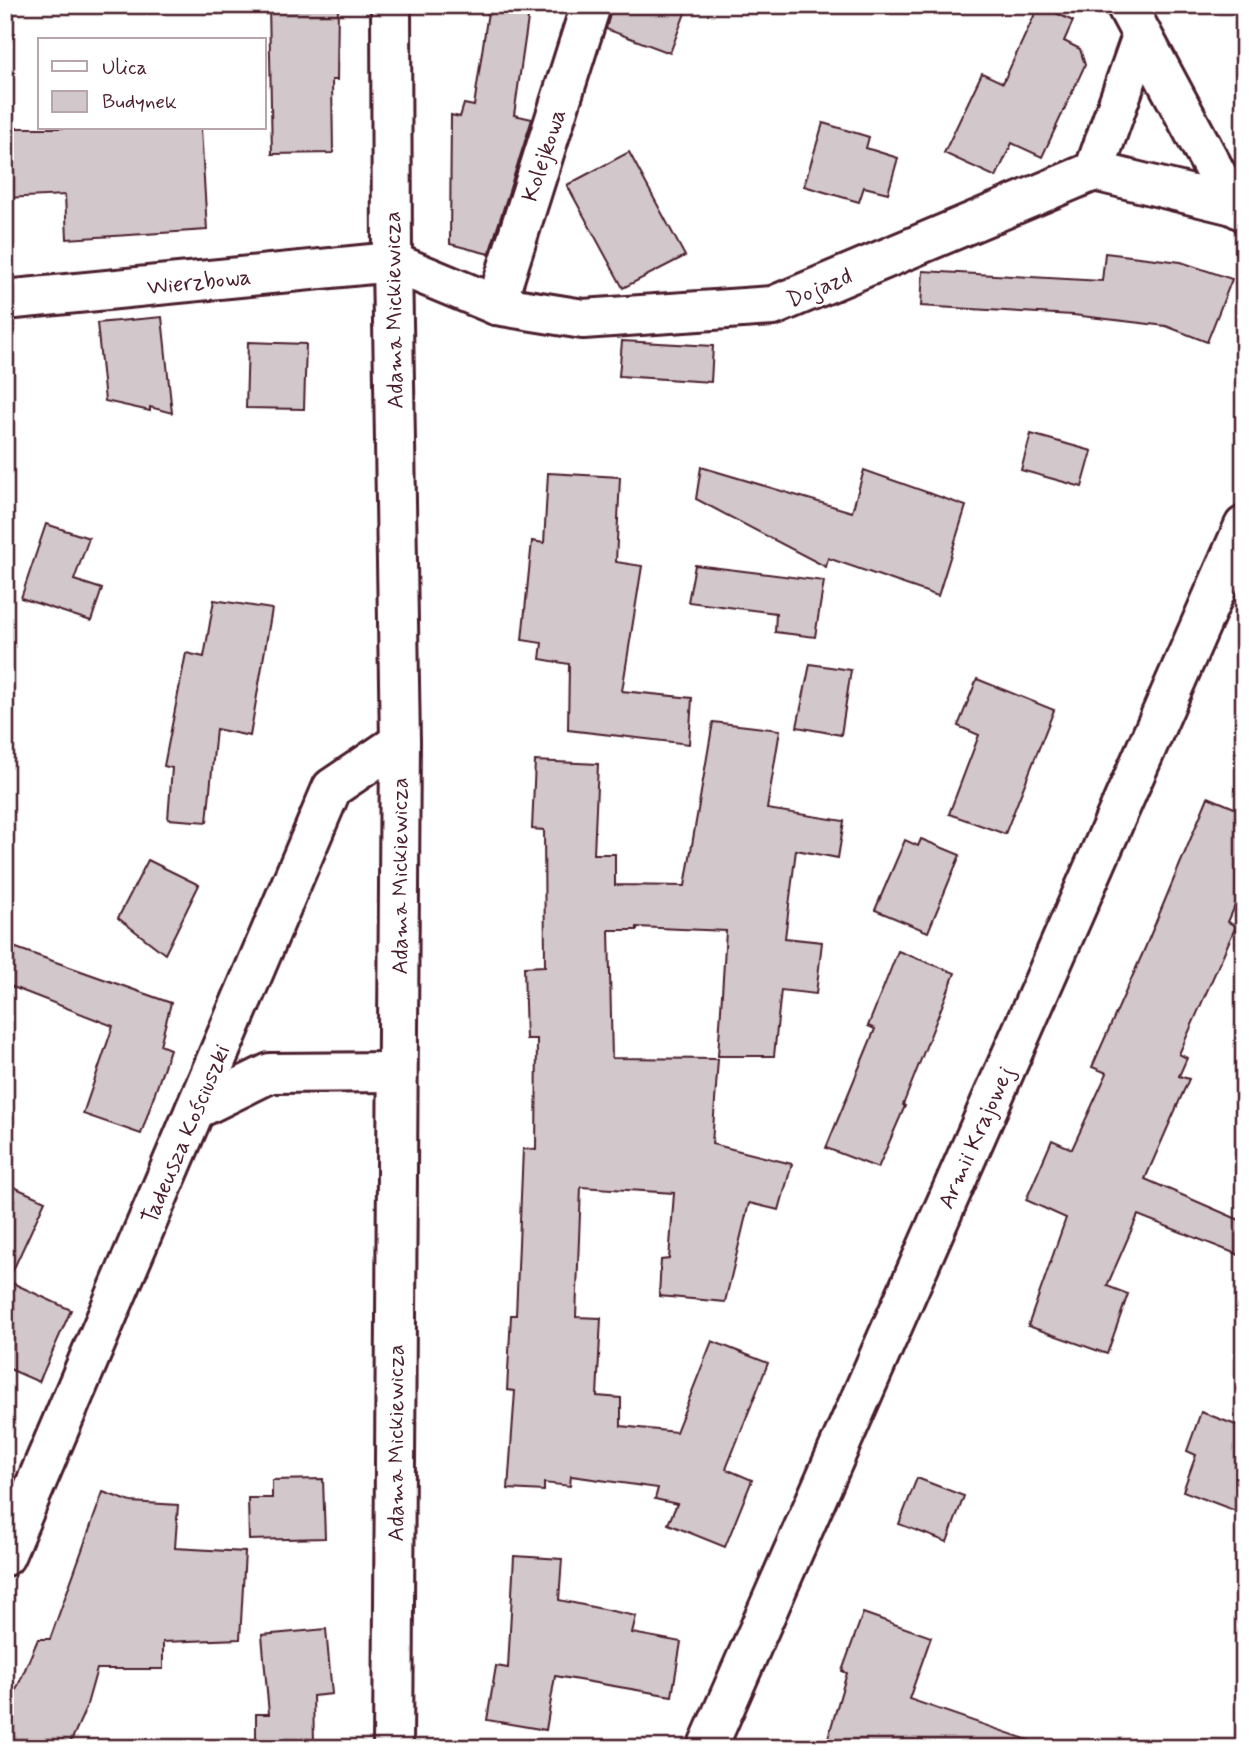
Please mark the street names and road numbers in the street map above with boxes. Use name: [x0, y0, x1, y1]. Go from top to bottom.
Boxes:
street label: Kolejkowa: [516, 105, 574, 206]
street label: Adama Mickiewicza: [378, 211, 412, 409]
street label: Dojazd: [783, 262, 857, 316]
street label: Wierzbowa: [146, 263, 253, 303]
street label: Adama Mickiewicza: [386, 777, 416, 975]
street label: Tadeusza Kościuszki: [135, 1040, 238, 1229]
street label: Armii Krajowej: [932, 1062, 1022, 1214]
street label: Adama Mickiewicza: [382, 1344, 412, 1542]

